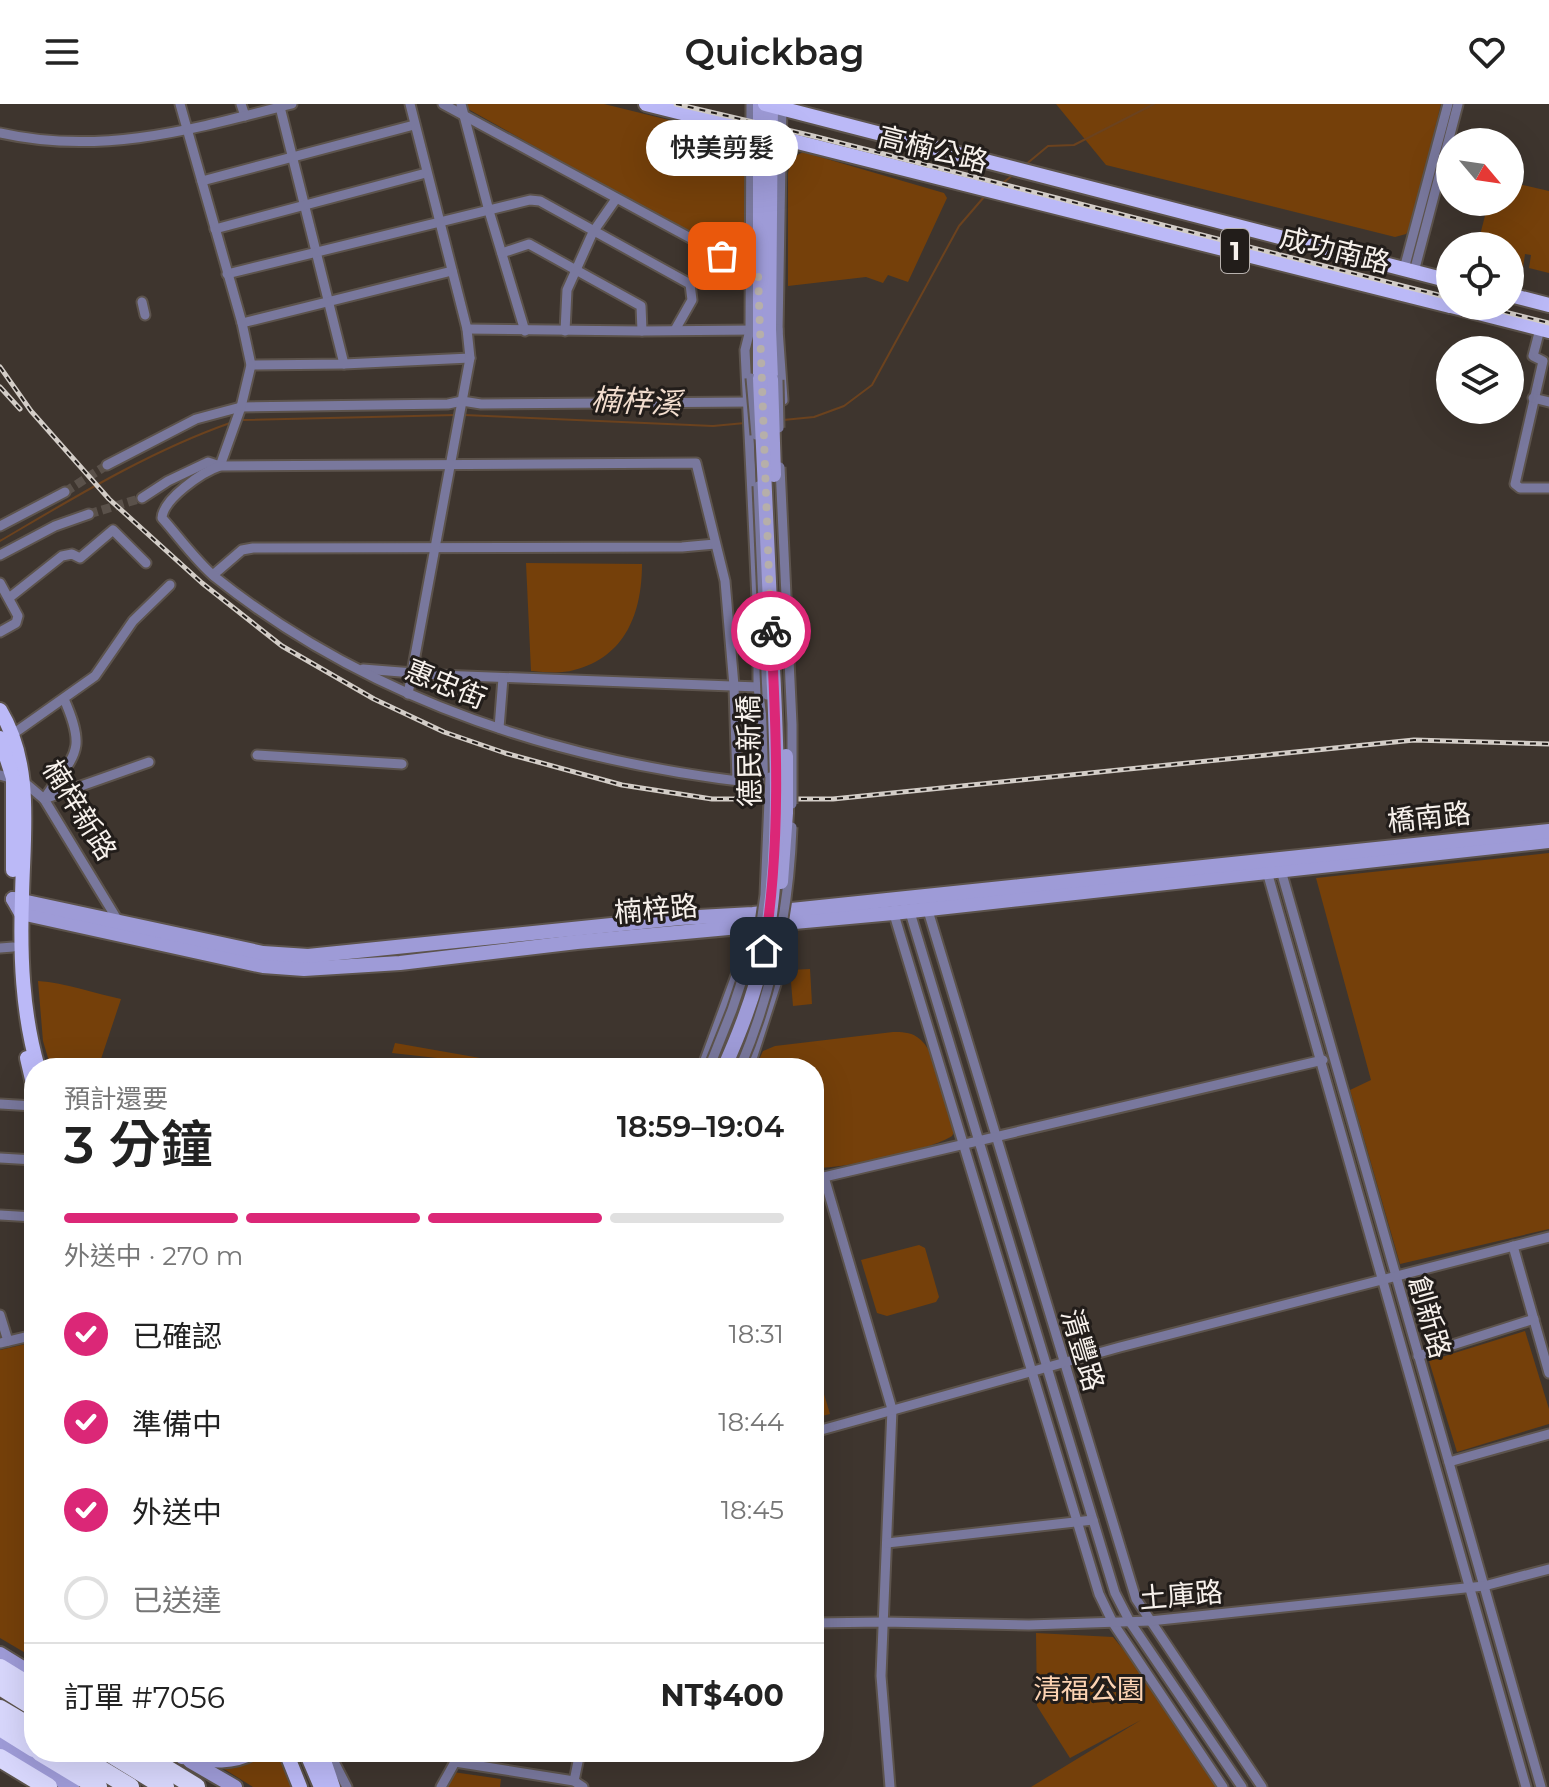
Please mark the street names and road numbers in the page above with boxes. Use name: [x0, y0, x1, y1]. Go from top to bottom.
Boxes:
street label: 高楠公路: [875, 119, 991, 179]
street label: 成功南路: [1277, 220, 1393, 280]
road number: 1: [1221, 229, 1249, 273]
street label: 惠忠街: [401, 653, 491, 715]
street label: 德民新橋: [731, 695, 767, 807]
street label: 楠梓新路: [36, 753, 124, 867]
street label: 橋南路: [1385, 796, 1473, 838]
street label: 楠梓路: [613, 888, 699, 930]
street label: 創新路: [1402, 1272, 1458, 1362]
street label: 清豐路: [1054, 1305, 1112, 1395]
street label: 土庫路: [1138, 1574, 1224, 1616]

